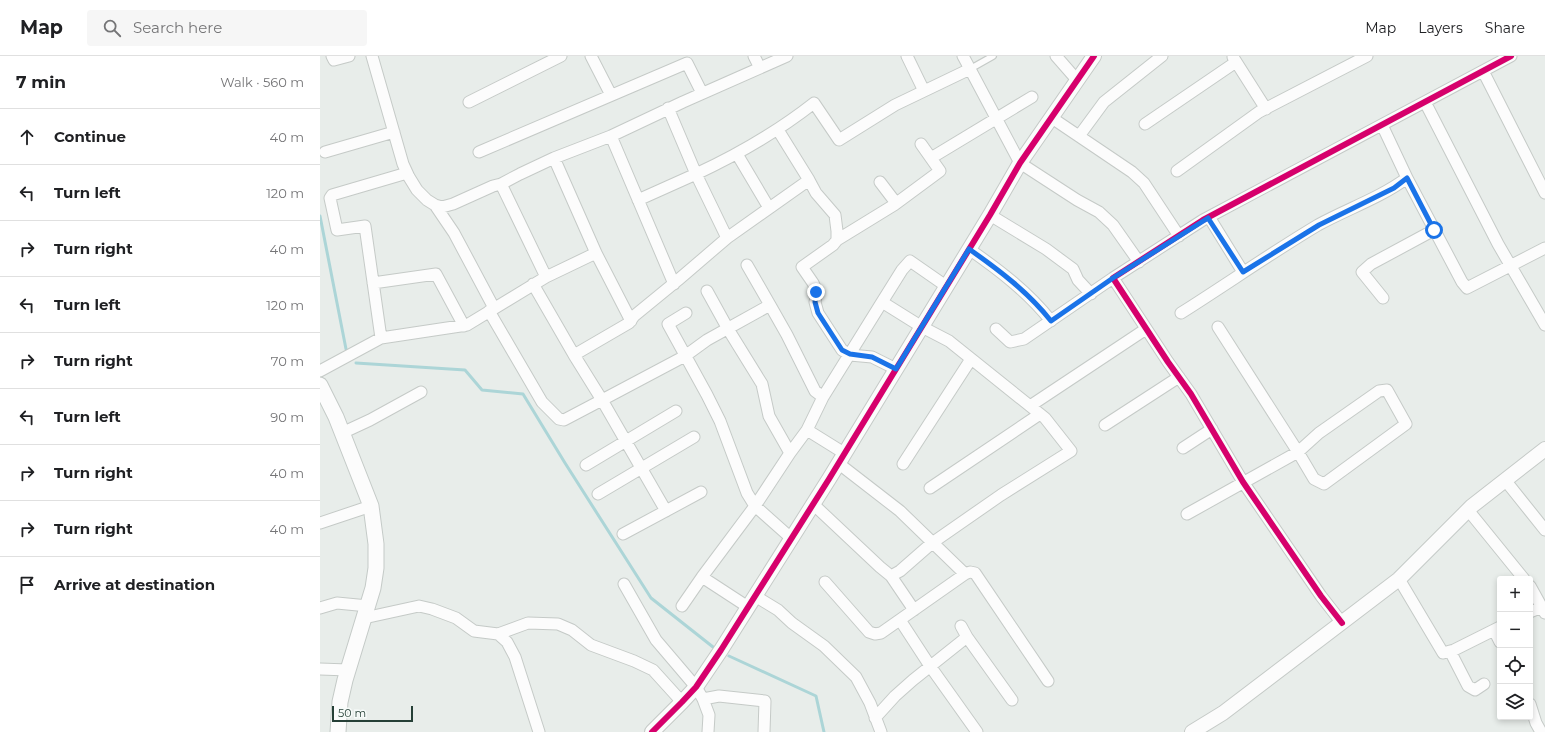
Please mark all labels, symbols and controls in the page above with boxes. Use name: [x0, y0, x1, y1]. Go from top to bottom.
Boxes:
search box: [87, 10, 367, 46]
text: Map: [20, 16, 63, 39]
icon: search: [101, 17, 123, 39]
text: Search here: [133, 18, 222, 37]
text: Map: [1365, 19, 1396, 37]
text: Layers: [1418, 19, 1463, 37]
text: Share: [1485, 19, 1525, 37]
text: 7 min: [16, 72, 66, 92]
text: Walk · 560 m: [220, 74, 304, 90]
icon: ahead: [16, 126, 38, 148]
text: Continue: [54, 127, 126, 146]
text: 40 m: [270, 129, 304, 145]
icon: left: [16, 182, 38, 204]
text: Turn left: [54, 183, 121, 202]
text: 120 m: [266, 185, 304, 201]
route start: [1425, 221, 1443, 239]
icon: right: [16, 238, 38, 260]
text: Turn right: [54, 239, 133, 258]
text: 40 m: [270, 241, 304, 257]
route end: [807, 283, 825, 301]
icon: left: [16, 294, 38, 316]
text: Turn left: [54, 295, 121, 314]
text: 120 m: [266, 297, 304, 313]
icon: right: [16, 350, 38, 372]
text: Turn right: [54, 351, 133, 370]
text: 70 m: [271, 353, 304, 369]
icon: left: [16, 406, 38, 428]
text: Turn left: [54, 407, 121, 426]
text: 90 m: [270, 409, 304, 425]
icon: right: [16, 462, 38, 484]
text: Turn right: [54, 463, 133, 482]
text: 40 m: [270, 465, 304, 481]
icon: right: [16, 518, 38, 540]
text: Turn right: [54, 519, 133, 538]
text: 40 m: [270, 521, 304, 537]
icon: arrive: [16, 574, 38, 596]
text: Arrive at destination: [54, 575, 215, 594]
map controls: [1497, 576, 1533, 720]
button: +: [1497, 576, 1533, 612]
button: −: [1497, 612, 1533, 648]
button: locate: [1497, 648, 1533, 684]
button: layers: [1497, 684, 1533, 720]
scale bar: [332, 704, 413, 723]
text: 50 m: [338, 706, 366, 720]

